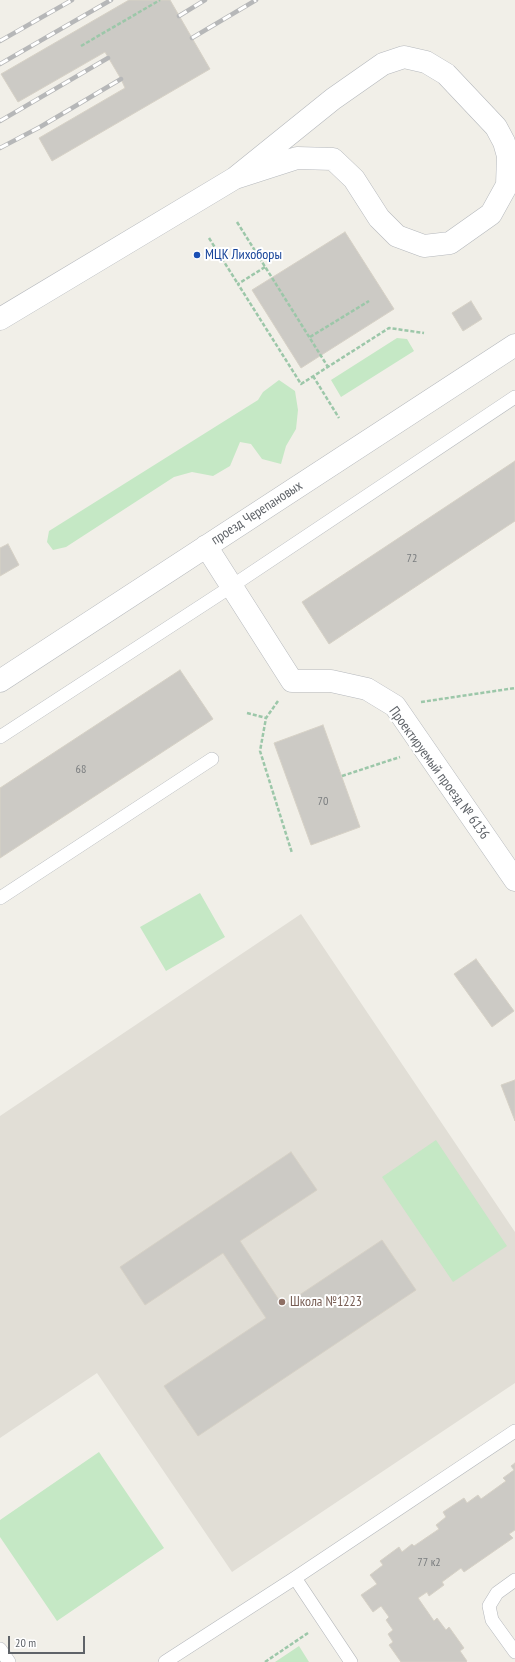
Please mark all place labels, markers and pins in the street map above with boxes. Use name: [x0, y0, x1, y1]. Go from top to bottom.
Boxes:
place label: МЦК Лихоборы: [205, 247, 282, 263]
marker: МЦК Лихоборы: [192, 250, 202, 260]
place label: Школа №1223: [290, 1294, 362, 1310]
marker: Школа №1223: [277, 1297, 287, 1307]

